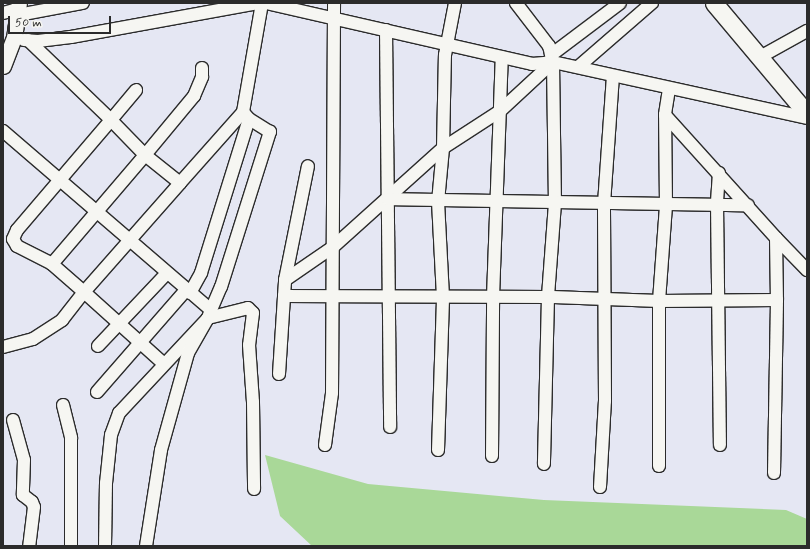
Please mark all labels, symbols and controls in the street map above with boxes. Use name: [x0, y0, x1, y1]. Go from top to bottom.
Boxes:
scale bar: [10, 8, 113, 34]
text: 50 m: [15, 15, 42, 31]

